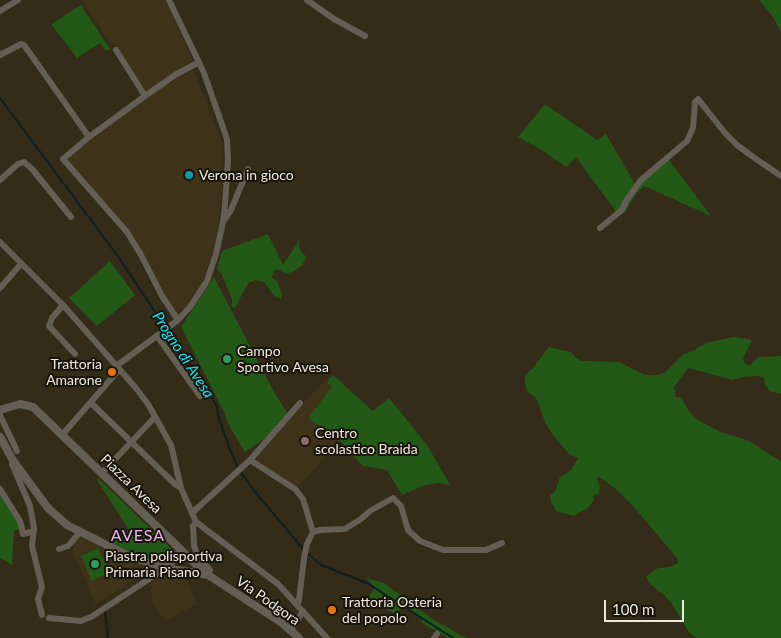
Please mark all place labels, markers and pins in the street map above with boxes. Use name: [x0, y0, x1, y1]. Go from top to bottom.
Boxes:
place label: Verona in gioco: [199, 167, 294, 183]
marker: Verona in gioco: [183, 169, 195, 181]
place label: Campo Sportivo Avesa: [237, 343, 329, 376]
marker: Campo Sportivo Avesa: [221, 353, 233, 365]
place label: Trattoria Amarone: [46, 356, 102, 388]
marker: Trattoria Amarone: [106, 366, 118, 378]
place label: Centro scolastico Braida: [315, 425, 418, 458]
marker: Centro scolastico Braida: [299, 435, 311, 447]
place label: Piastra polisportiva Primaria Pisano: [105, 548, 222, 580]
marker: Piastra polisportiva Primaria Pisano: [89, 558, 101, 570]
place label: Trattoria Osteria del popolo: [342, 594, 442, 626]
marker: Trattoria Osteria del popolo: [326, 604, 338, 616]

